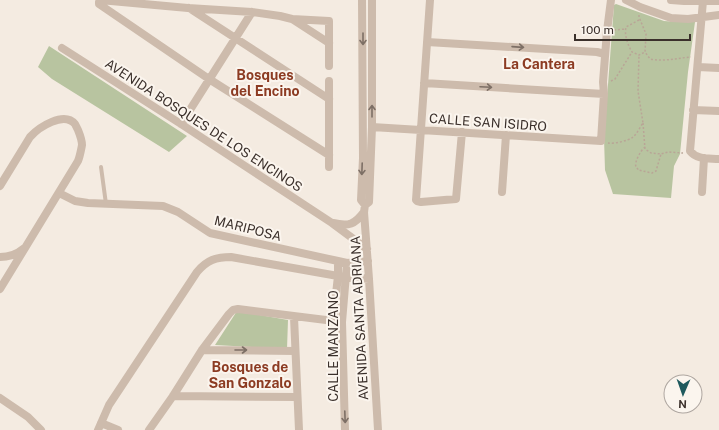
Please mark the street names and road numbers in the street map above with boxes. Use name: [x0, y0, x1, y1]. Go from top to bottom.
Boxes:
street label: AVENIDA BOSQUES DE LOS ENCINOS: [102, 56, 305, 195]
street label: CALLE SAN ISIDRO: [428, 111, 547, 134]
street label: MARIPOSA: [213, 213, 283, 244]
street label: AVENIDA SANTA ADRIANA: [348, 235, 371, 401]
street label: CALLE MANZANO: [326, 290, 341, 402]

